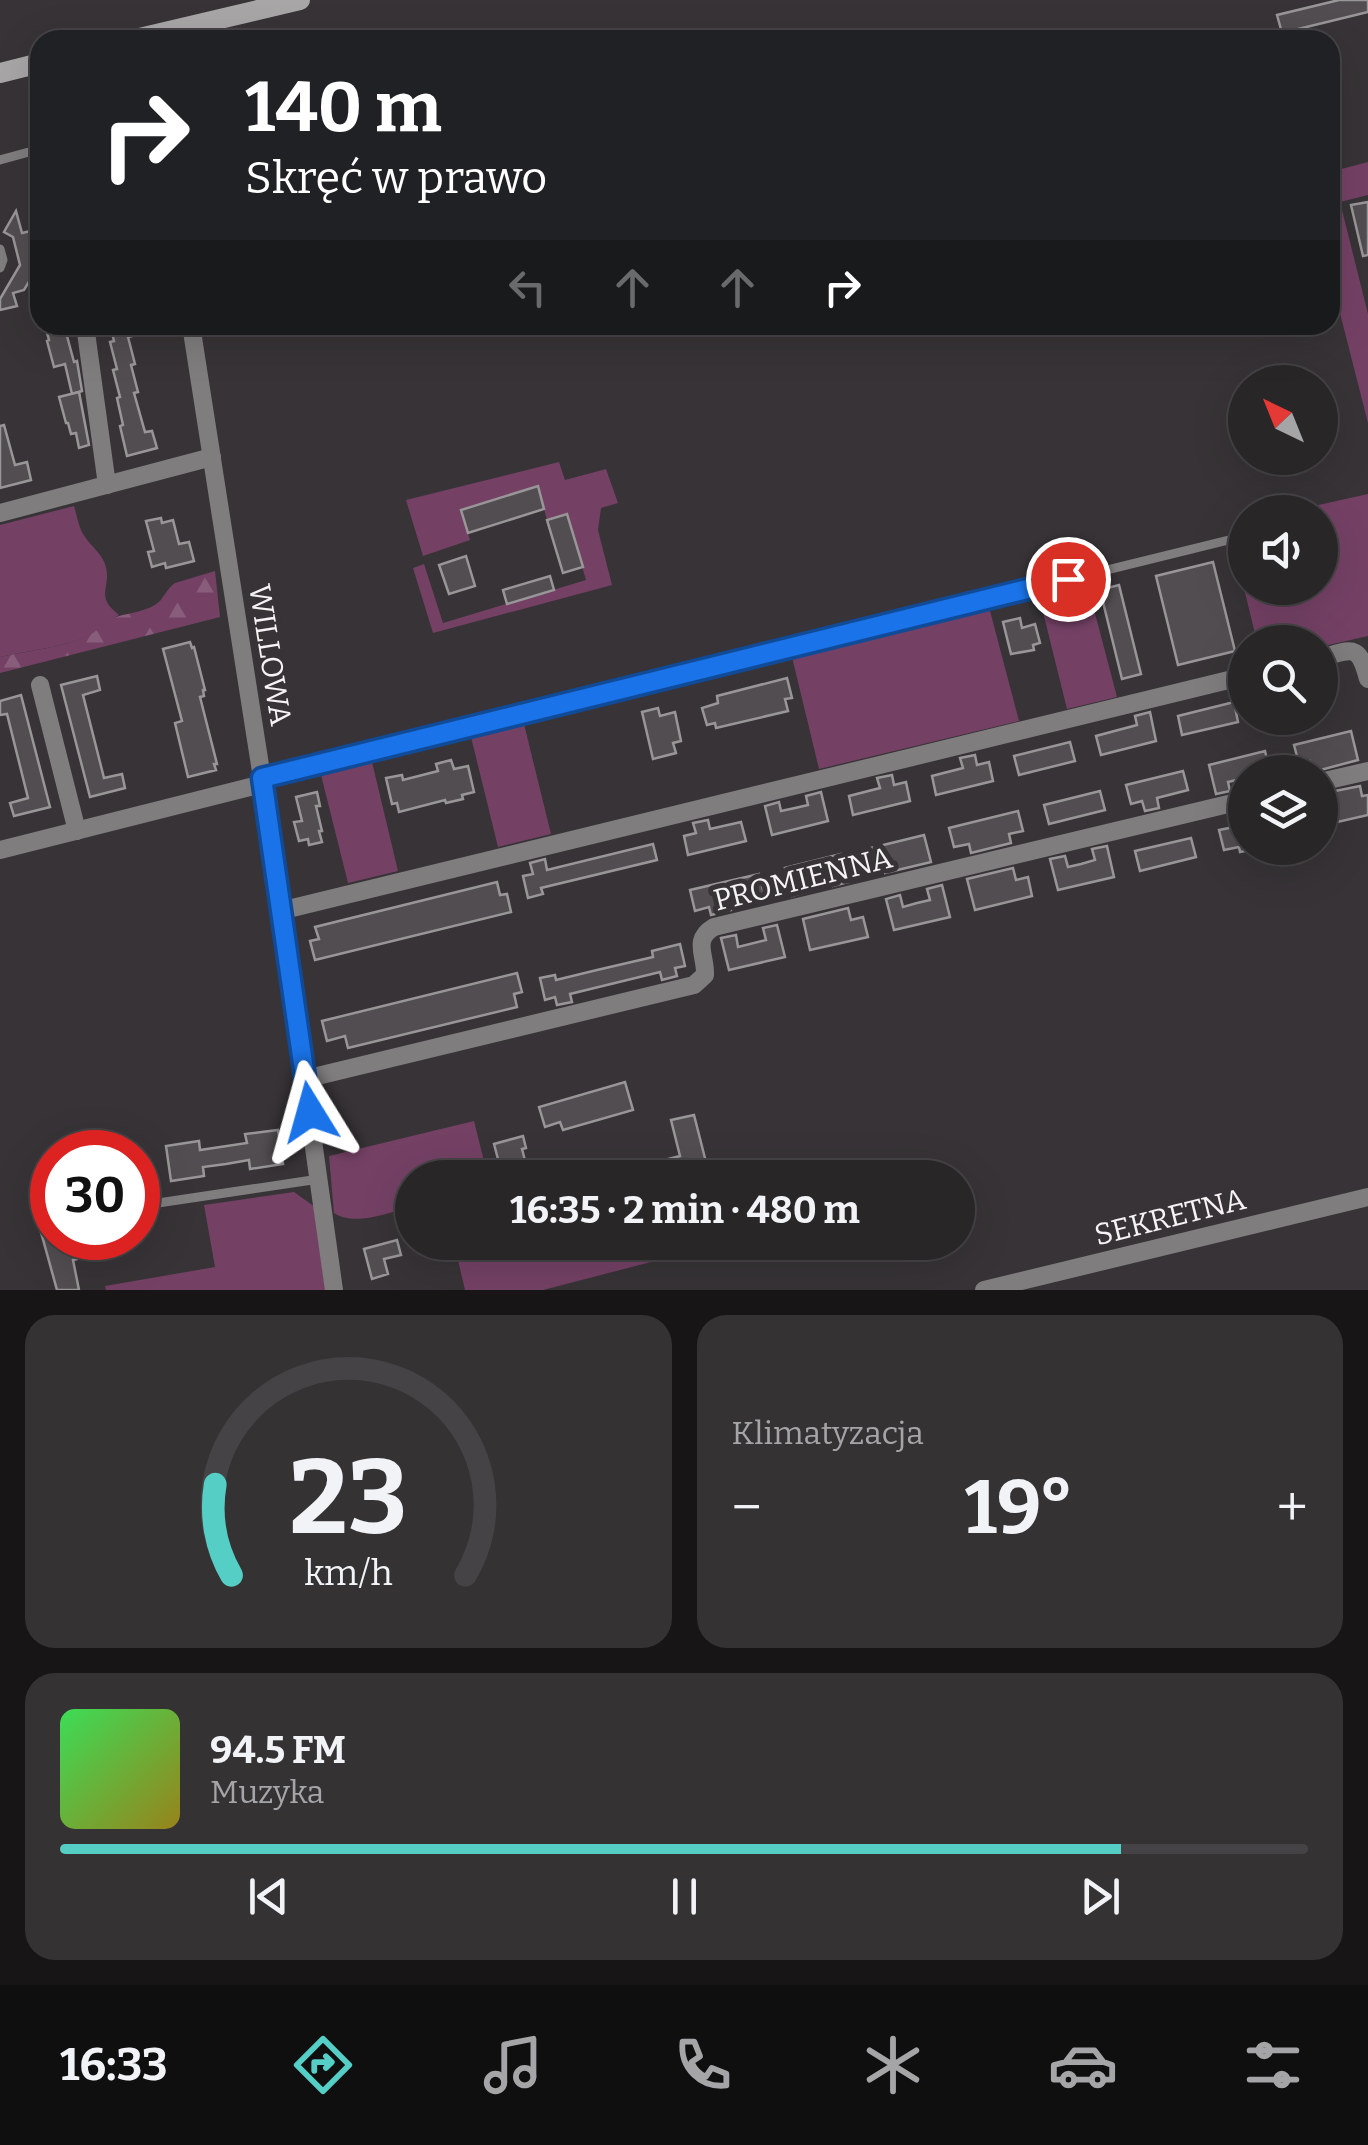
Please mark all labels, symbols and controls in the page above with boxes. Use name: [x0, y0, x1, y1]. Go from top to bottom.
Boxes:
text: 140 m: [245, 66, 442, 150]
icon: right: [80, 70, 210, 200]
text: Skręć w prawo: [245, 151, 547, 205]
icon: left: [500, 260, 555, 315]
icon: ahead: [605, 260, 660, 315]
icon: ahead: [710, 260, 765, 315]
icon: right: [815, 260, 870, 315]
north arrow: [1228, 365, 1338, 475]
map controls: [1228, 365, 1338, 865]
button: sound: [1228, 495, 1338, 605]
pin: [1026, 537, 1111, 622]
icon: arrive: [1041, 552, 1096, 607]
street label: WILLOWA: [241, 582, 299, 729]
button: search: [1228, 625, 1338, 735]
button: layers: [1228, 755, 1338, 865]
street label: PROMIENNA: [710, 839, 897, 919]
position arrow: [258, 1060, 362, 1164]
speed limit sign: 30: [30, 1130, 160, 1260]
street label: SEKRETNA: [1091, 1181, 1250, 1253]
text: 16:35 · 2 min · 480 m: [510, 1187, 860, 1233]
text: Klimatyzacja: [732, 1414, 924, 1452]
text: 23: [289, 1436, 407, 1561]
text: 19°: [965, 1463, 1074, 1553]
text: −: [732, 1475, 762, 1541]
text: +: [1277, 1475, 1308, 1541]
text: km/h: [304, 1552, 392, 1594]
text: 94.5 FM: [210, 1727, 346, 1773]
text: Muzyka: [210, 1773, 324, 1811]
icon: previous: [241, 1869, 296, 1924]
icon: pause: [657, 1869, 712, 1924]
icon: next: [1073, 1869, 1128, 1924]
icon: directions: [288, 2030, 358, 2100]
icon: music: [478, 2030, 548, 2100]
icon: phone: [668, 2030, 738, 2100]
icon: climate: [858, 2030, 928, 2100]
icon: car: [1048, 2030, 1118, 2100]
icon: filters: [1238, 2030, 1308, 2100]
text: 16:33: [60, 2038, 168, 2092]

